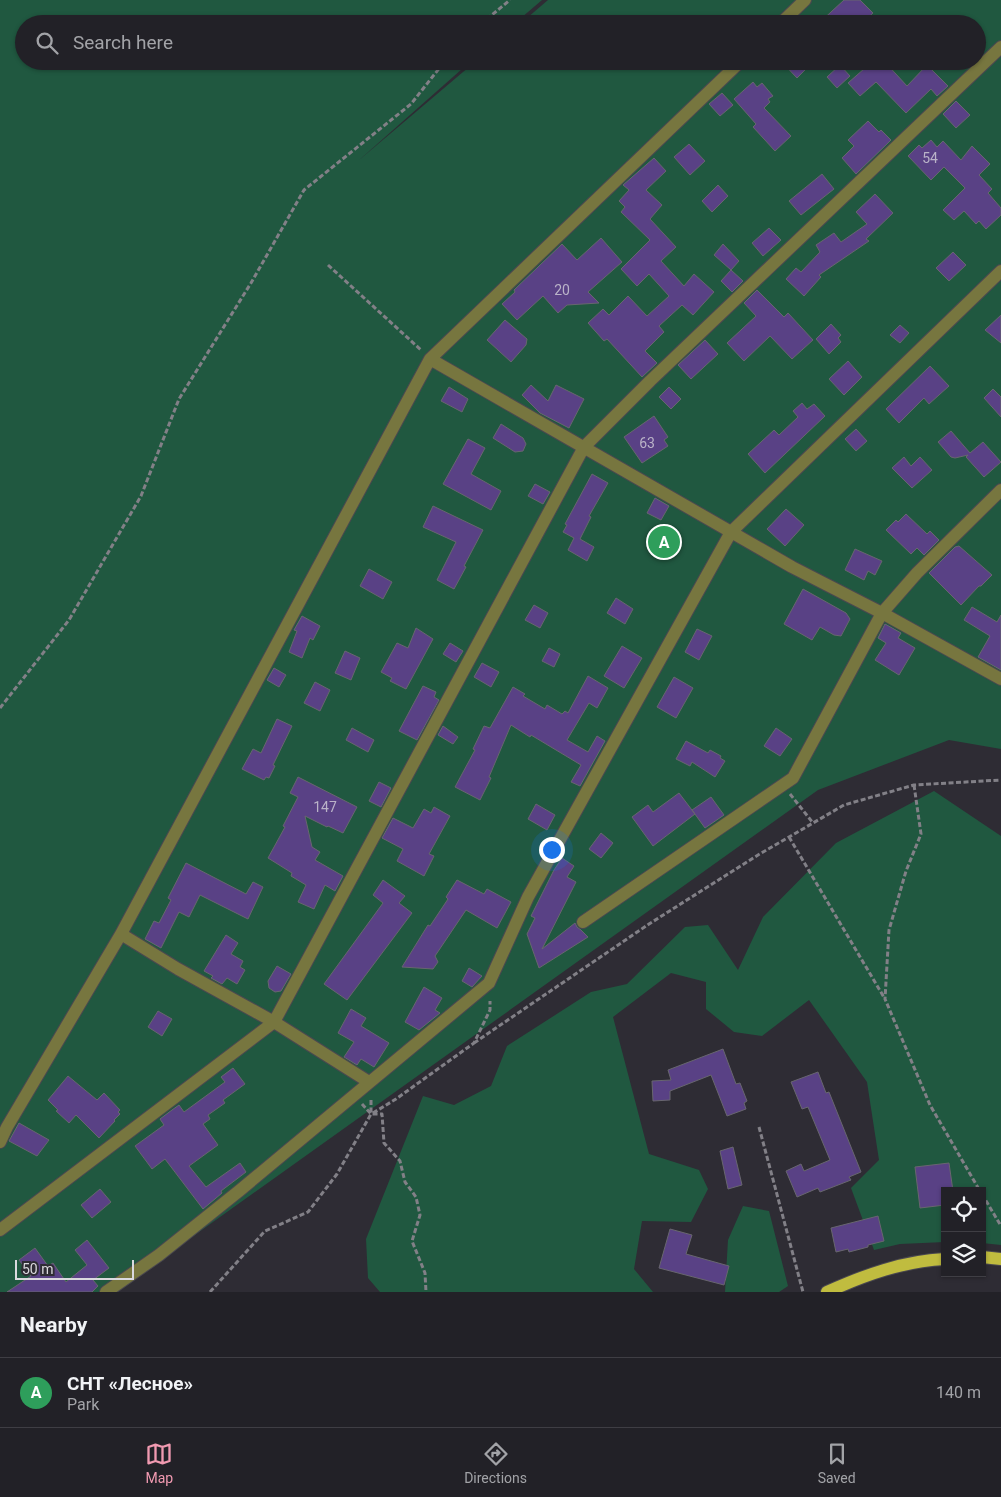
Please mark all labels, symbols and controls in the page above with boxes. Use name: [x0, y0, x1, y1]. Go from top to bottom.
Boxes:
search box: [15, 15, 986, 70]
icon: search: [33, 29, 61, 57]
text: Search here: [73, 31, 173, 54]
house number: 54: [922, 150, 938, 166]
house number: 20: [554, 282, 570, 298]
house number: 63: [639, 435, 655, 451]
pin: A: [648, 523, 680, 561]
house number: 147: [313, 799, 337, 815]
your location: [539, 837, 565, 863]
map controls: [941, 1187, 986, 1277]
button: locate: [941, 1187, 986, 1232]
button: layers: [941, 1232, 986, 1277]
scale bar: [15, 1257, 134, 1280]
text: 50 m: [22, 1261, 54, 1277]
text: Nearby: [20, 1313, 87, 1337]
text: СНТ «Лесное»: [67, 1372, 193, 1395]
text: A: [31, 1383, 41, 1402]
text: 140 m: [936, 1383, 981, 1402]
text: Park: [67, 1395, 99, 1414]
tab: Map: [145, 1440, 173, 1486]
tab: Directions: [464, 1440, 527, 1486]
tab: Saved: [818, 1440, 856, 1486]

